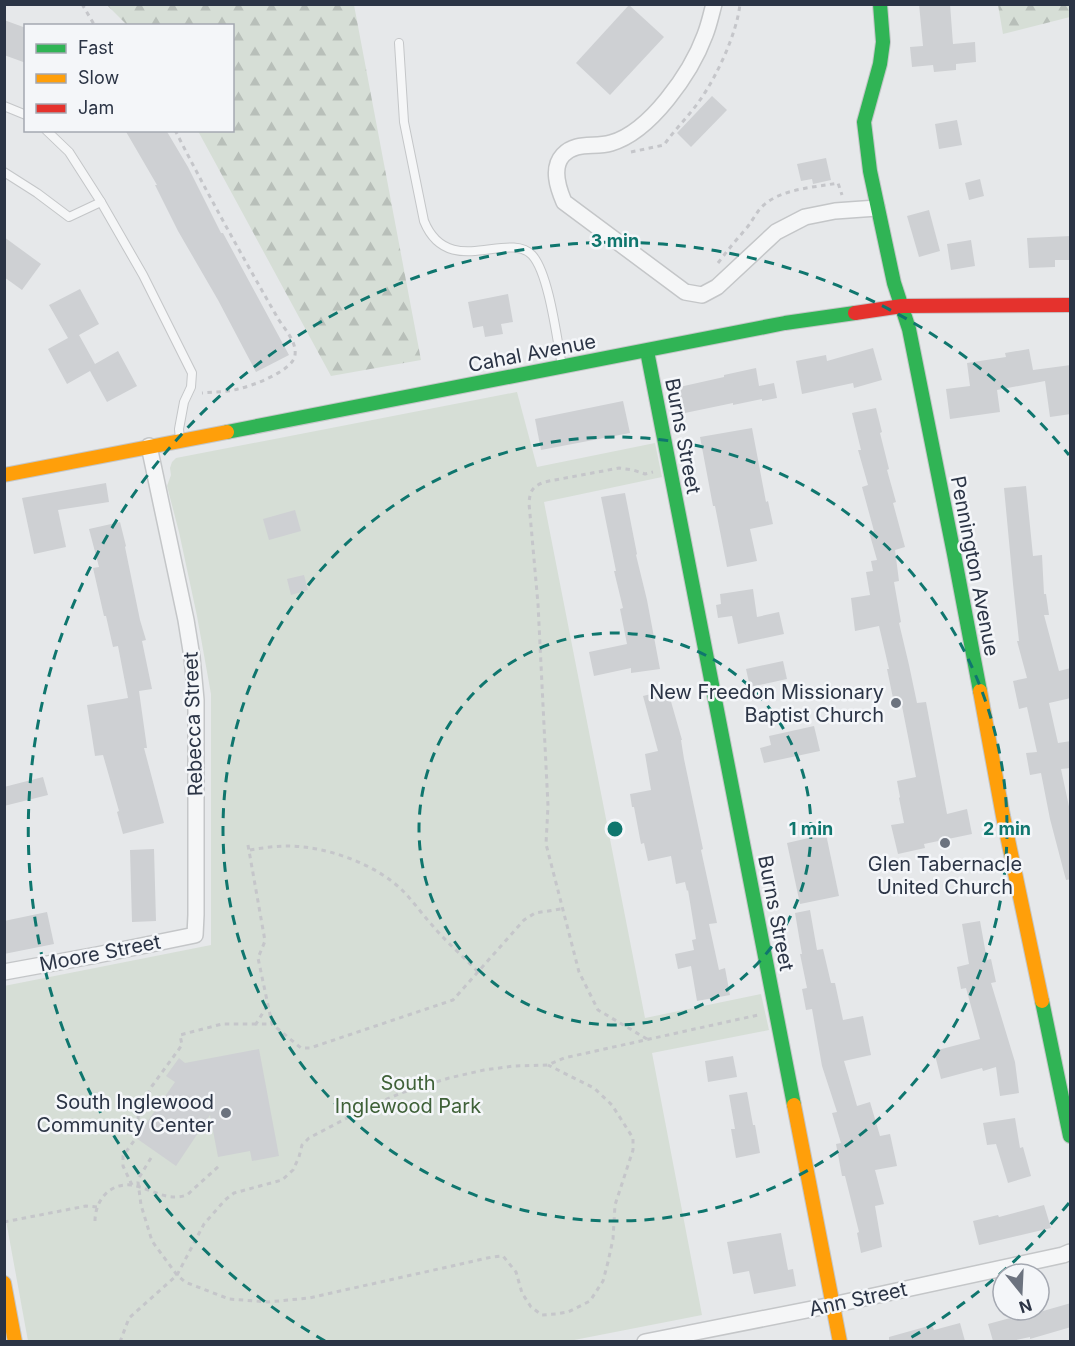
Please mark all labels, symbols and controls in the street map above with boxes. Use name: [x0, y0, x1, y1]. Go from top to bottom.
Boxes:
legend: [24, 24, 234, 132]
text: Fast: [78, 37, 114, 58]
text: Slow: [78, 67, 119, 88]
text: Jam: [78, 97, 114, 118]
text: 3 min: [591, 230, 639, 251]
street label: Cahal Avenue: [466, 329, 598, 377]
street label: Burns Street: [660, 376, 706, 496]
street label: Pennington Avenue: [946, 474, 1004, 658]
street label: Rebecca Street: [178, 651, 208, 797]
place label: New Freedon Missionary Baptist Church: [649, 680, 884, 727]
marker: New Freedon Missionary Baptist Church: [889, 696, 903, 710]
text: 1 min: [789, 818, 833, 839]
text: 2 min: [983, 818, 1031, 839]
centre of rings: [605, 819, 625, 839]
marker: Glen Tabernacle United Church: [938, 836, 952, 850]
place label: Glen Tabernacle United Church: [868, 852, 1022, 899]
street label: Burns Street: [753, 853, 799, 973]
street label: Moore Street: [37, 929, 163, 977]
park label: South Inglewood Park: [335, 1071, 481, 1118]
place label: South Inglewood Community Center: [36, 1090, 214, 1137]
marker: South Inglewood Community Center: [219, 1106, 233, 1120]
north arrow: [991, 1262, 1051, 1322]
street label: Ann Street: [807, 1277, 910, 1321]
text: N: [1017, 1295, 1035, 1318]

